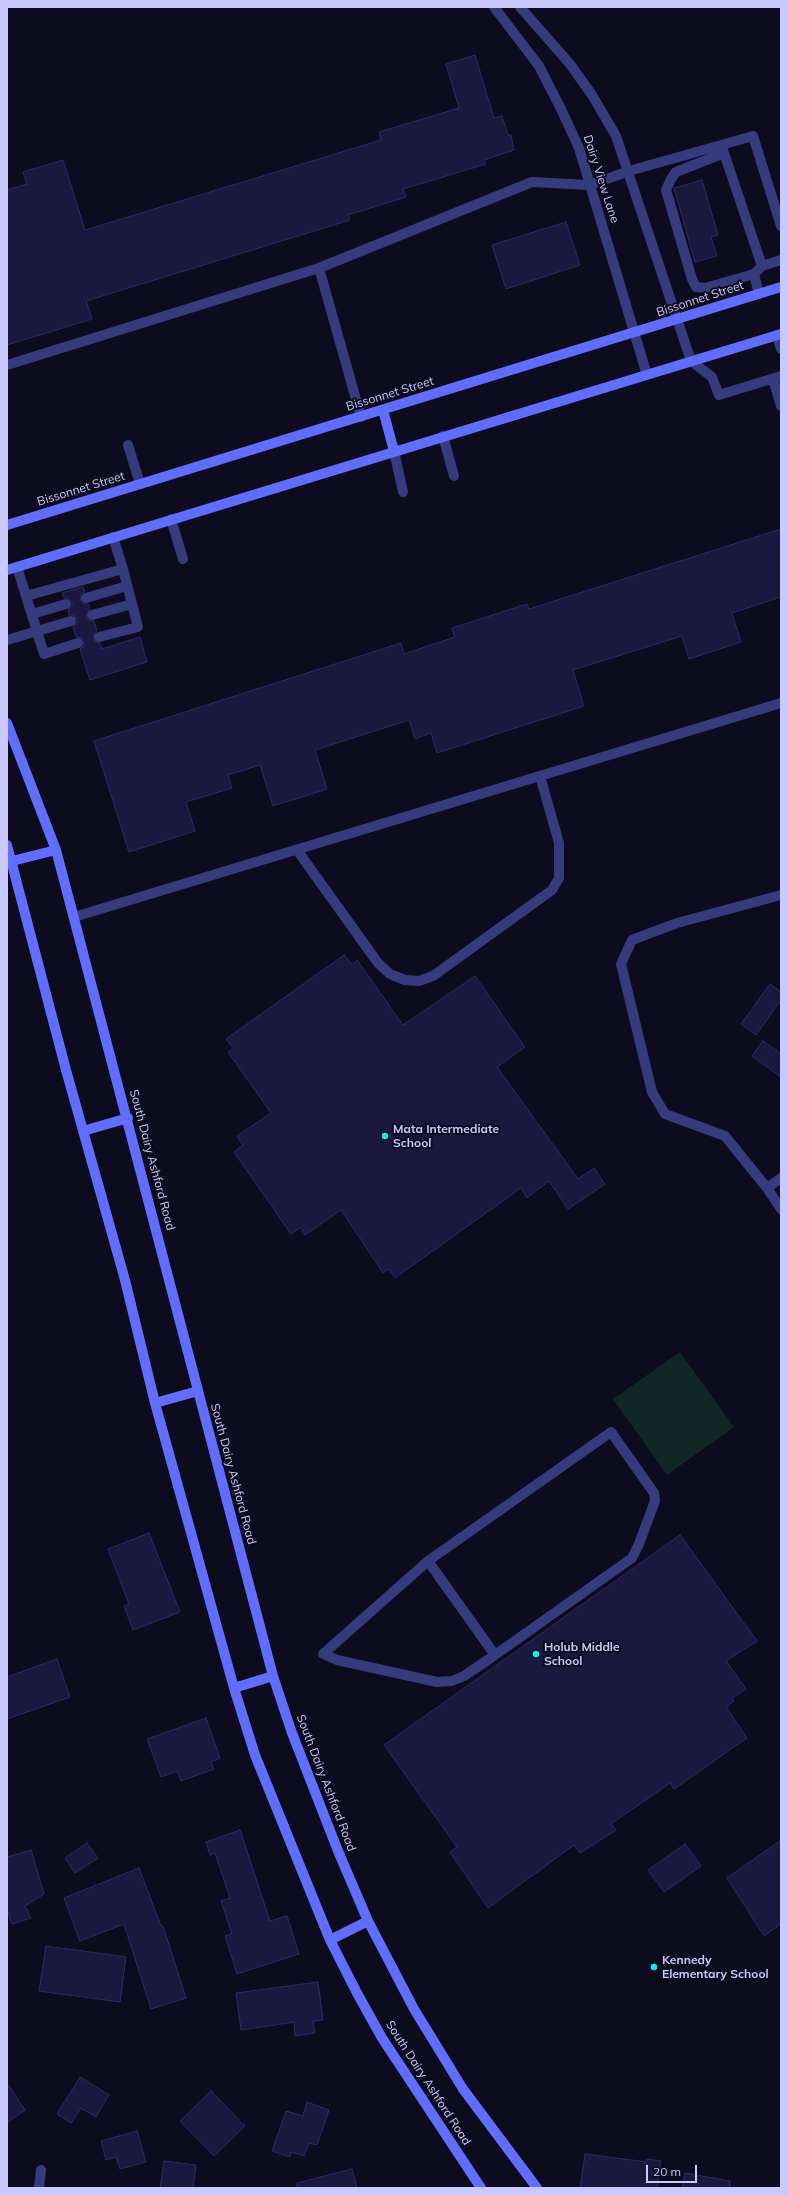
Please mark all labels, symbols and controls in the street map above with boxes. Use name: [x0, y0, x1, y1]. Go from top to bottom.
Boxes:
street label: Dairy View Lane: [580, 133, 622, 225]
street label: Bissonnet Street: [655, 278, 745, 320]
street label: Bissonnet Street: [344, 374, 436, 414]
street label: Bissonnet Street: [35, 469, 127, 509]
street label: South Dairy Ashford Road: [126, 1088, 178, 1232]
place label: Mata Intermediate School: [393, 1122, 499, 1150]
marker: Mata Intermediate School: [380, 1131, 390, 1141]
street label: South Dairy Ashford Road: [207, 1402, 259, 1546]
place label: Holub Middle School: [544, 1640, 620, 1668]
marker: Holub Middle School: [531, 1649, 541, 1659]
street label: South Dairy Ashford Road: [293, 1713, 359, 1853]
place label: Kennedy Elementary School: [662, 1953, 769, 1981]
marker: Kennedy Elementary School: [649, 1962, 659, 1972]
street label: South Dairy Ashford Road: [382, 2018, 474, 2148]
scale bar: [648, 2157, 699, 2183]
text: 20 m: [653, 2164, 681, 2179]

